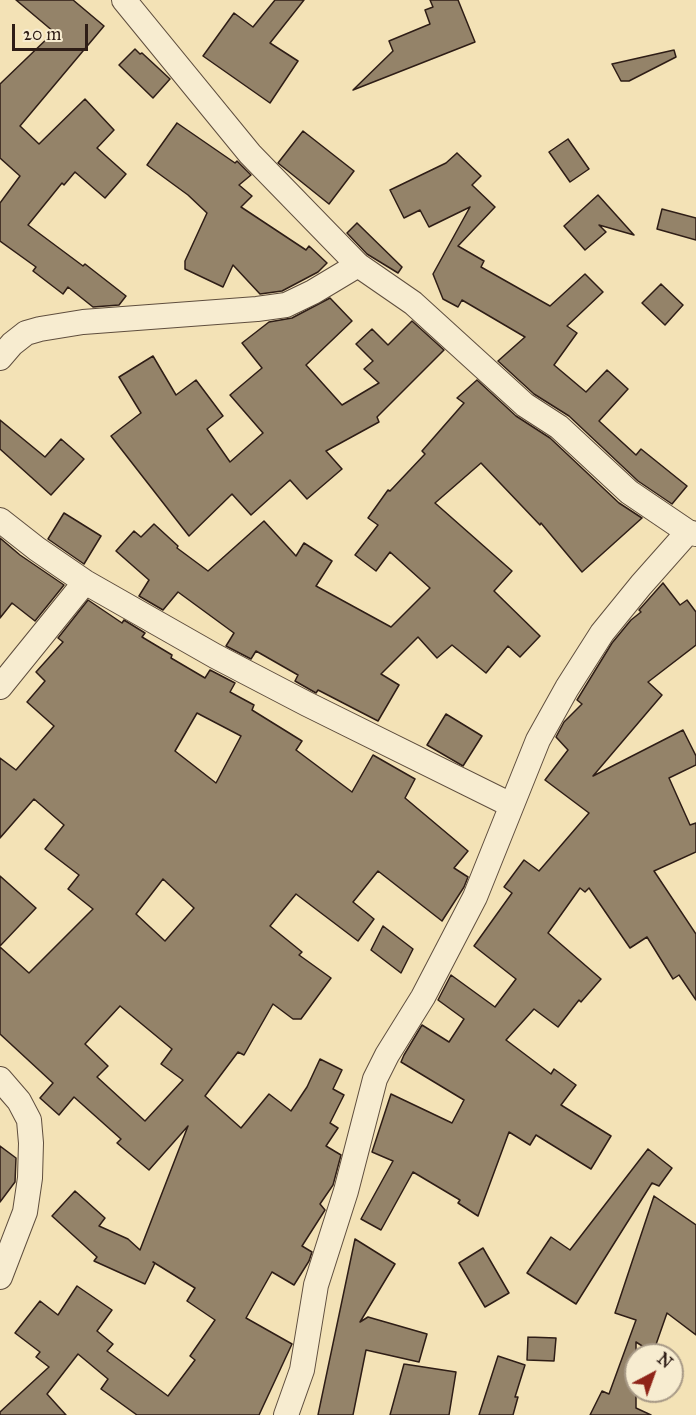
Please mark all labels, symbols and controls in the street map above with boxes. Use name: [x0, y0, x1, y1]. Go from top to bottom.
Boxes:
scale bar: [15, 12, 92, 50]
text: 20 m: [23, 23, 61, 45]
north arrow: [624, 1343, 684, 1403]
text: N: [653, 1349, 676, 1372]

